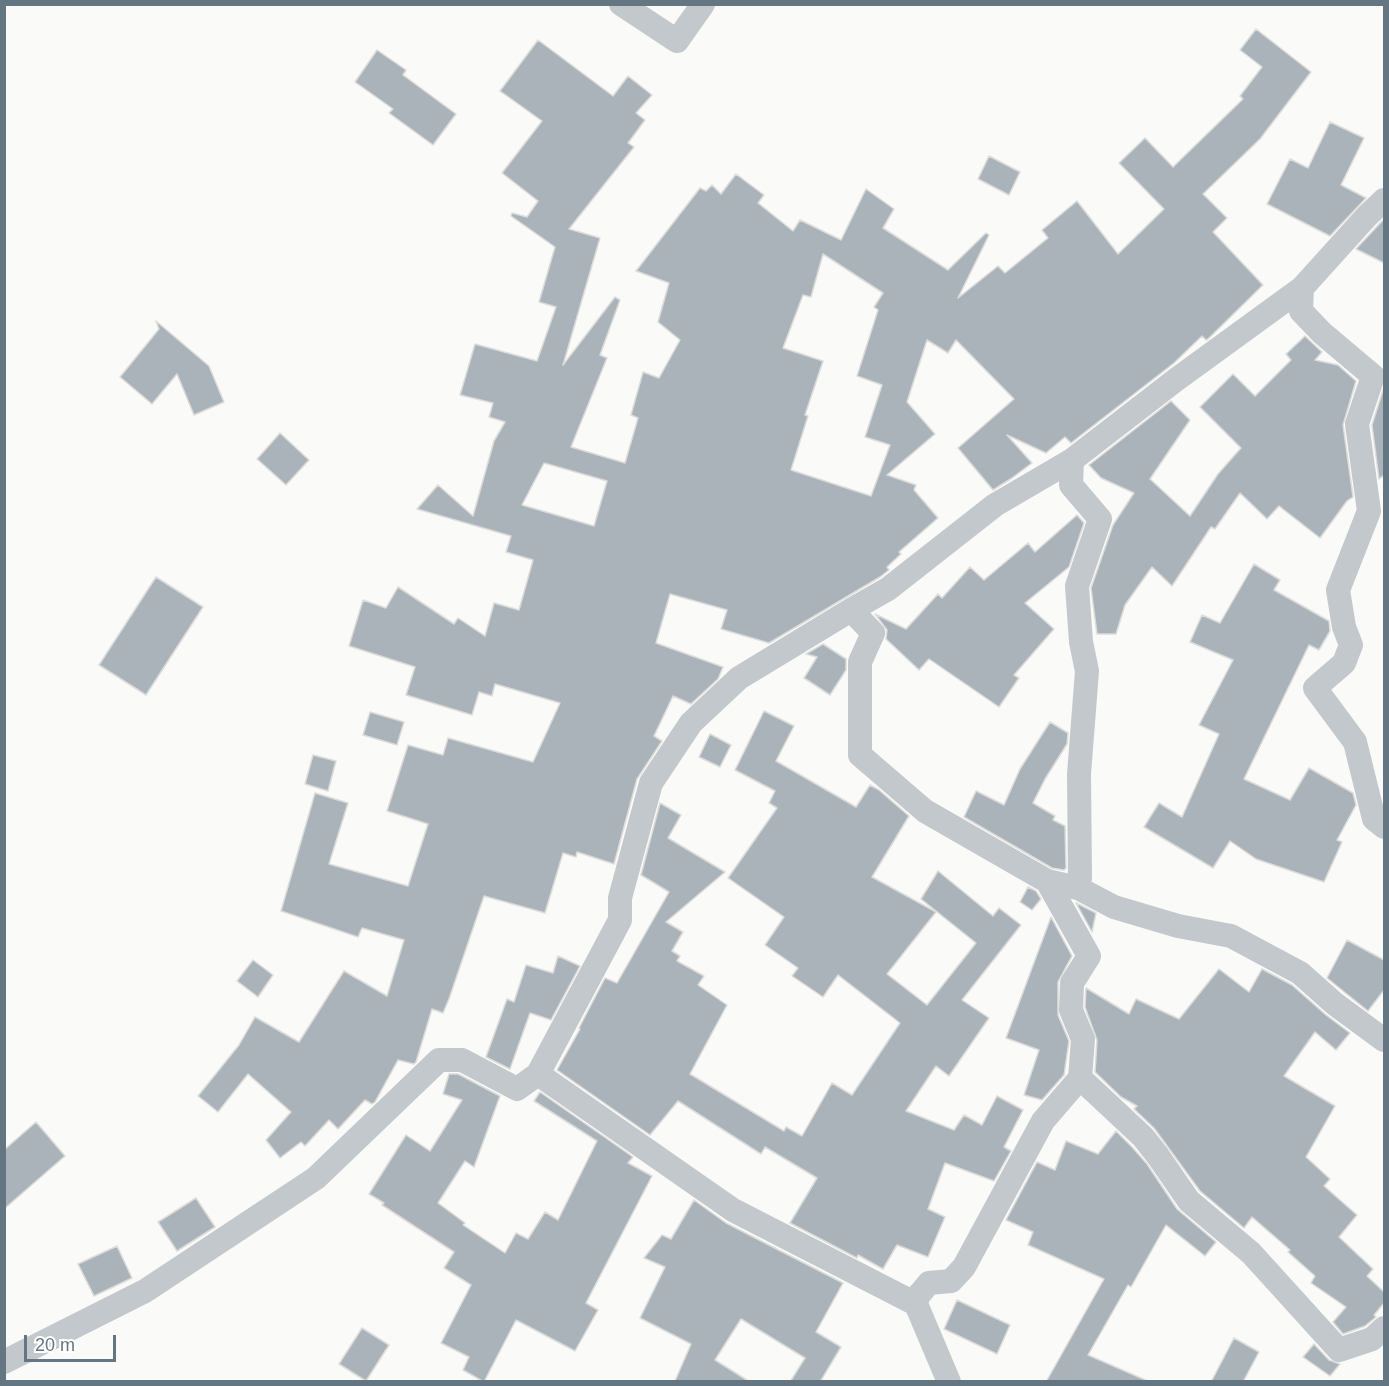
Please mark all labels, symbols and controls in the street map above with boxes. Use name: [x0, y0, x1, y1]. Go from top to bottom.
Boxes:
scale bar: [27, 1323, 118, 1361]
text: 20 m: [35, 1335, 75, 1355]

